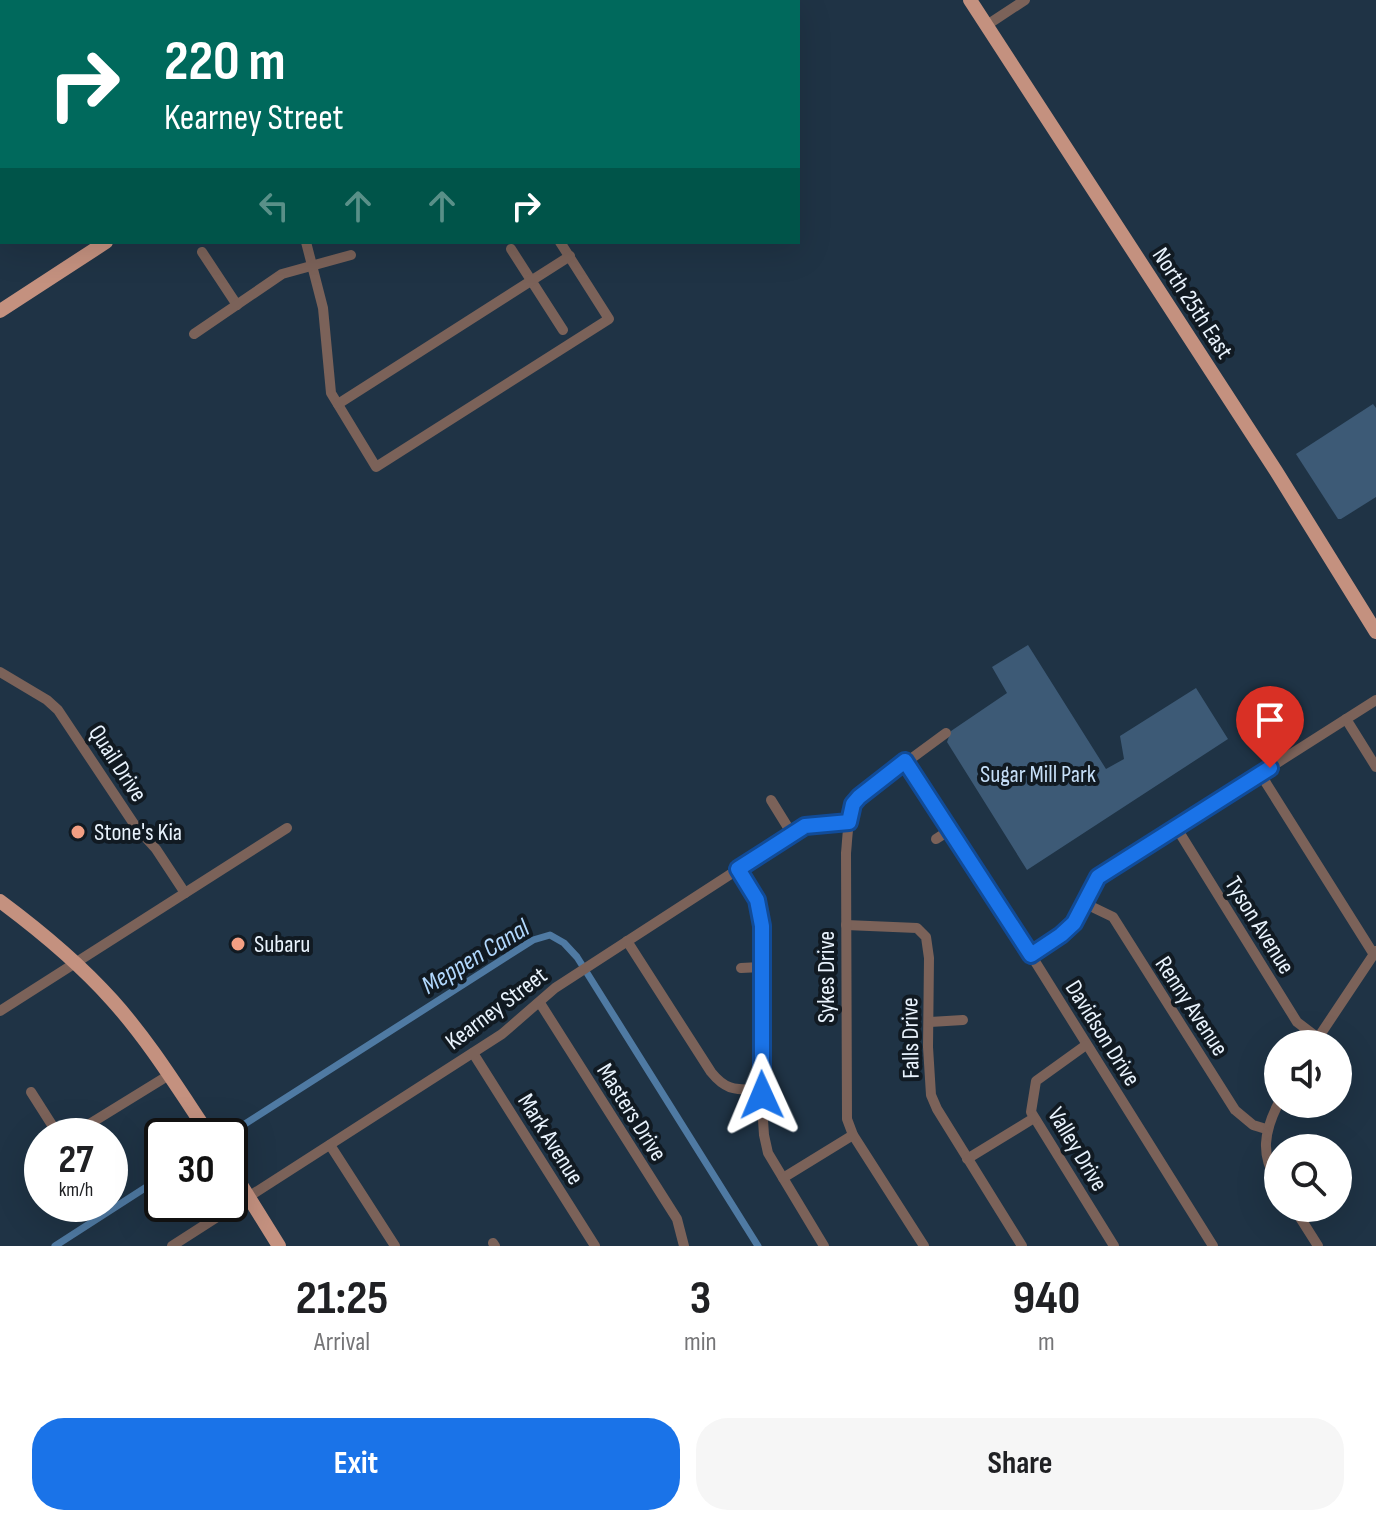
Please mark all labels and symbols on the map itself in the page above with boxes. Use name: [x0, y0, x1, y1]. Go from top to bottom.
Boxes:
street label: North 25th East: [1146, 242, 1239, 364]
pin: [1236, 686, 1304, 768]
street label: Quail Drive: [82, 719, 153, 807]
park label: Sugar Mill Park: [980, 760, 1096, 789]
place label: Stone's Kia: [94, 818, 182, 847]
marker: Stone's Kia: [69, 823, 87, 841]
street label: Tyson Avenue: [1218, 871, 1301, 979]
water label: Meppen Canal: [416, 912, 536, 1002]
place label: Subaru: [254, 930, 310, 959]
street label: Sykes Drive: [812, 931, 841, 1023]
marker: Subaru: [229, 935, 247, 953]
street label: Renny Avenue: [1149, 951, 1234, 1061]
street label: Kearney Street: [440, 961, 553, 1056]
street label: Davidson Drive: [1059, 975, 1146, 1091]
street label: Falls Drive: [895, 997, 926, 1079]
position arrow: [720, 1053, 804, 1137]
street label: Masters Drive: [590, 1058, 673, 1166]
street label: Mark Avenue: [511, 1088, 590, 1190]
street label: Valley Drive: [1041, 1102, 1114, 1196]
speed limit sign: 30: [144, 1118, 248, 1222]

